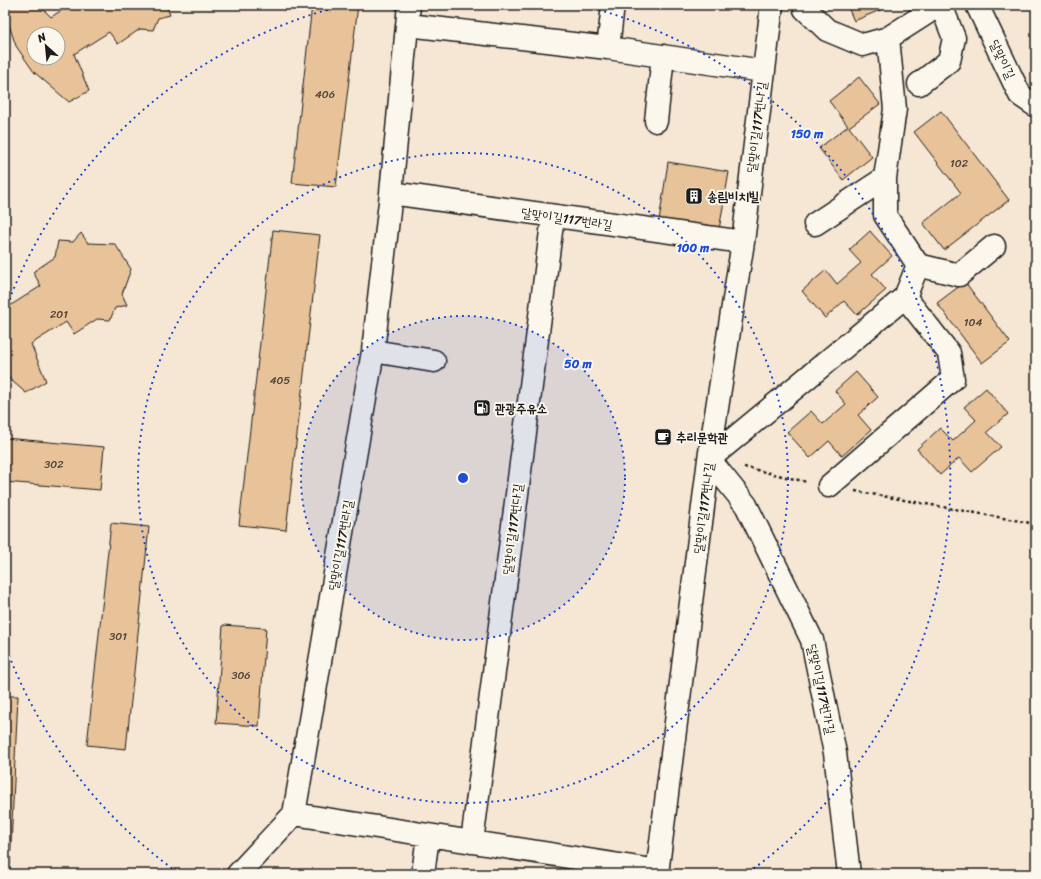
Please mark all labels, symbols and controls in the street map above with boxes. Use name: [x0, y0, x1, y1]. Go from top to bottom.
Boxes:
north arrow: [26, 26, 66, 66]
text: N: [33, 27, 50, 48]
street label: 달맞이길: [983, 35, 1022, 83]
street label: 달맞이길117번나길: [739, 80, 774, 174]
house number: 406: [315, 85, 335, 104]
text: 150 m: [791, 123, 824, 145]
house number: 102: [950, 154, 969, 173]
place label: 송림비치빌: [707, 185, 760, 208]
building icon: 송림비치빌: [684, 186, 704, 206]
street label: 달맞이길117번라길: [520, 201, 614, 236]
text: 100 m: [677, 237, 710, 259]
house number: 201: [50, 305, 68, 324]
house number: 104: [964, 313, 982, 332]
text: 50 m: [564, 353, 592, 375]
house number: 405: [270, 371, 291, 390]
place label: 관광주유소: [495, 397, 548, 420]
fuel station icon: 관광주유소: [472, 398, 492, 418]
place label: 추리문학관: [676, 426, 729, 449]
cafe icon: 추리문학관: [653, 427, 673, 447]
house number: 302: [44, 455, 64, 474]
street label: 달맞이길117번나길: [686, 461, 721, 555]
centre of rings: [456, 471, 470, 485]
street label: 달맞이길117번다길: [495, 482, 530, 576]
street label: 달맞이길117번라길: [321, 498, 360, 592]
house number: 301: [109, 627, 127, 646]
street label: 달맞이길117번가길: [801, 642, 842, 736]
house number: 306: [231, 666, 251, 685]

